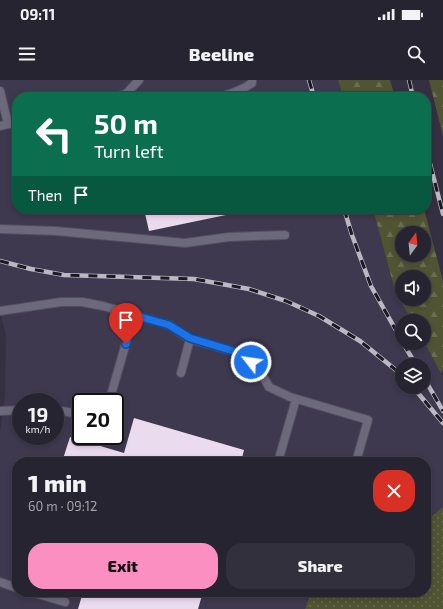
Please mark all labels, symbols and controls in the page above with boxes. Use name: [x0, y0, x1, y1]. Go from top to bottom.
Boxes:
text: 09:11: [20, 5, 55, 23]
icon: menu: [16, 43, 38, 65]
text: Beeline: [189, 43, 254, 65]
icon: search: [405, 43, 427, 65]
text: 50 m: [94, 106, 158, 140]
icon: left: [28, 108, 80, 160]
text: Turn left: [94, 140, 164, 162]
icon: arrive: [70, 184, 92, 206]
text: Then: [28, 186, 62, 204]
north arrow: [395, 226, 431, 262]
map controls: [395, 226, 431, 394]
button: sound: [395, 270, 431, 306]
pin: [109, 303, 143, 344]
icon: arrive: [115, 309, 137, 331]
button: search: [395, 314, 431, 350]
position arrow: [230, 341, 272, 383]
button: layers: [395, 358, 431, 394]
speed limit sign: 20: [72, 393, 124, 445]
text: 19: [28, 402, 48, 426]
text: km/h: [26, 423, 50, 435]
text: 1 min: [28, 468, 87, 497]
button: close: [373, 470, 415, 512]
text: 60 m · 09:12: [28, 498, 97, 514]
button: Exit: [28, 543, 218, 589]
button: Share: [226, 543, 415, 589]

